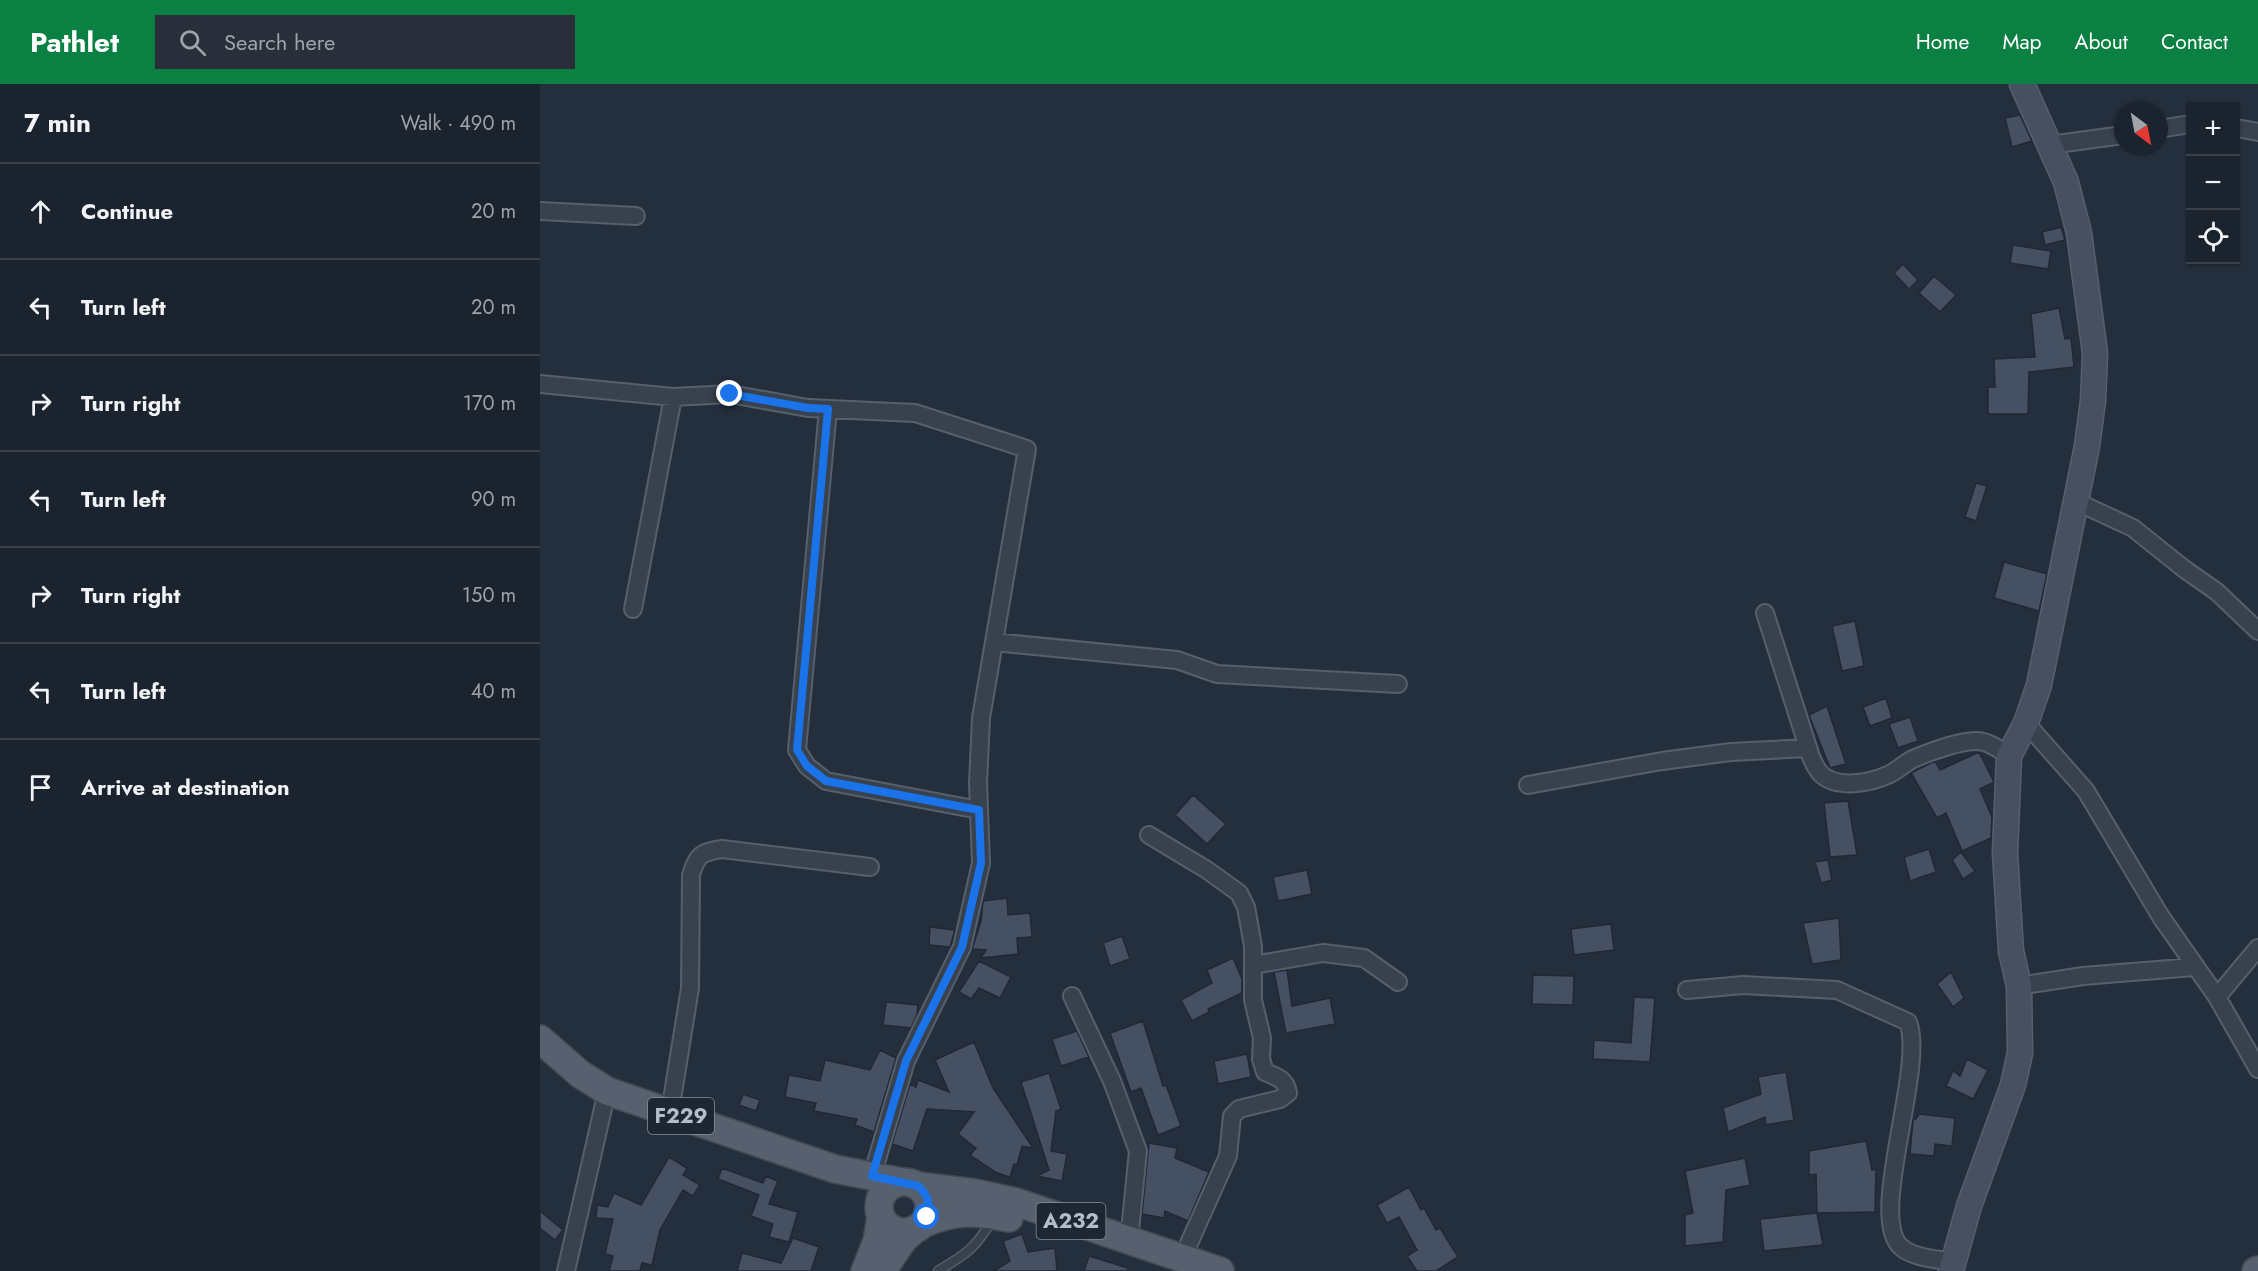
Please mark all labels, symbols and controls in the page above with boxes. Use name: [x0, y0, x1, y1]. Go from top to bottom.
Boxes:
search box: [155, 15, 575, 69]
text: Pathlet: [30, 22, 119, 63]
icon: search: [176, 26, 209, 59]
text: Search here: [224, 26, 335, 58]
text: Home: [1916, 27, 1969, 57]
text: Map: [2002, 27, 2042, 57]
text: About: [2075, 27, 2128, 57]
text: Contact: [2161, 27, 2228, 57]
north arrow: [2114, 102, 2168, 156]
map controls: [2186, 102, 2240, 264]
button: +: [2186, 102, 2240, 156]
text: 7 min: [24, 104, 91, 142]
text: Walk · 490 m: [400, 109, 516, 138]
button: −: [2186, 156, 2240, 210]
icon: ahead: [24, 195, 57, 228]
text: Continue: [81, 195, 173, 227]
text: 20 m: [471, 197, 516, 226]
button: locate: [2186, 210, 2240, 264]
icon: left: [24, 291, 57, 324]
text: Turn left: [81, 291, 166, 323]
text: 20 m: [471, 293, 516, 322]
route end: [716, 380, 742, 406]
icon: right: [24, 387, 57, 420]
text: Turn right: [81, 387, 181, 419]
text: 170 m: [463, 389, 516, 418]
icon: left: [24, 483, 57, 516]
text: Turn left: [81, 483, 166, 515]
text: 90 m: [471, 485, 516, 514]
icon: right: [24, 579, 57, 612]
text: Turn right: [81, 579, 181, 611]
text: 150 m: [462, 581, 516, 610]
icon: left: [24, 675, 57, 708]
text: Turn left: [81, 675, 166, 707]
text: 40 m: [471, 677, 516, 706]
icon: arrive: [24, 771, 57, 804]
text: Arrive at destination: [81, 771, 290, 803]
road number: F229: [648, 1098, 714, 1134]
route start: [913, 1203, 939, 1229]
road number: A232: [1036, 1203, 1106, 1239]

